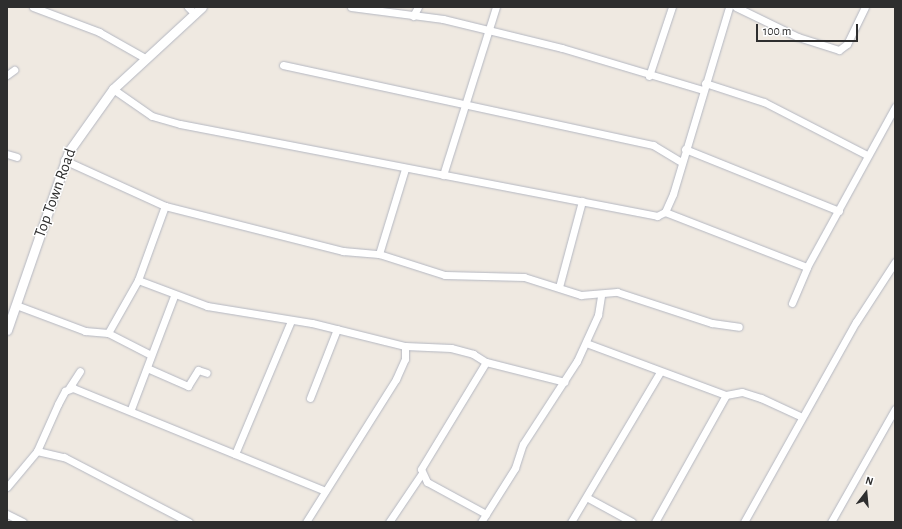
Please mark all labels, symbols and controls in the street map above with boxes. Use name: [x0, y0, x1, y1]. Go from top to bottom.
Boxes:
scale bar: [758, 16, 860, 42]
text: 100 m: [763, 25, 791, 37]
street label: Top Town Road: [30, 146, 80, 240]
north arrow: [846, 473, 886, 513]
text: N: [864, 475, 875, 487]

